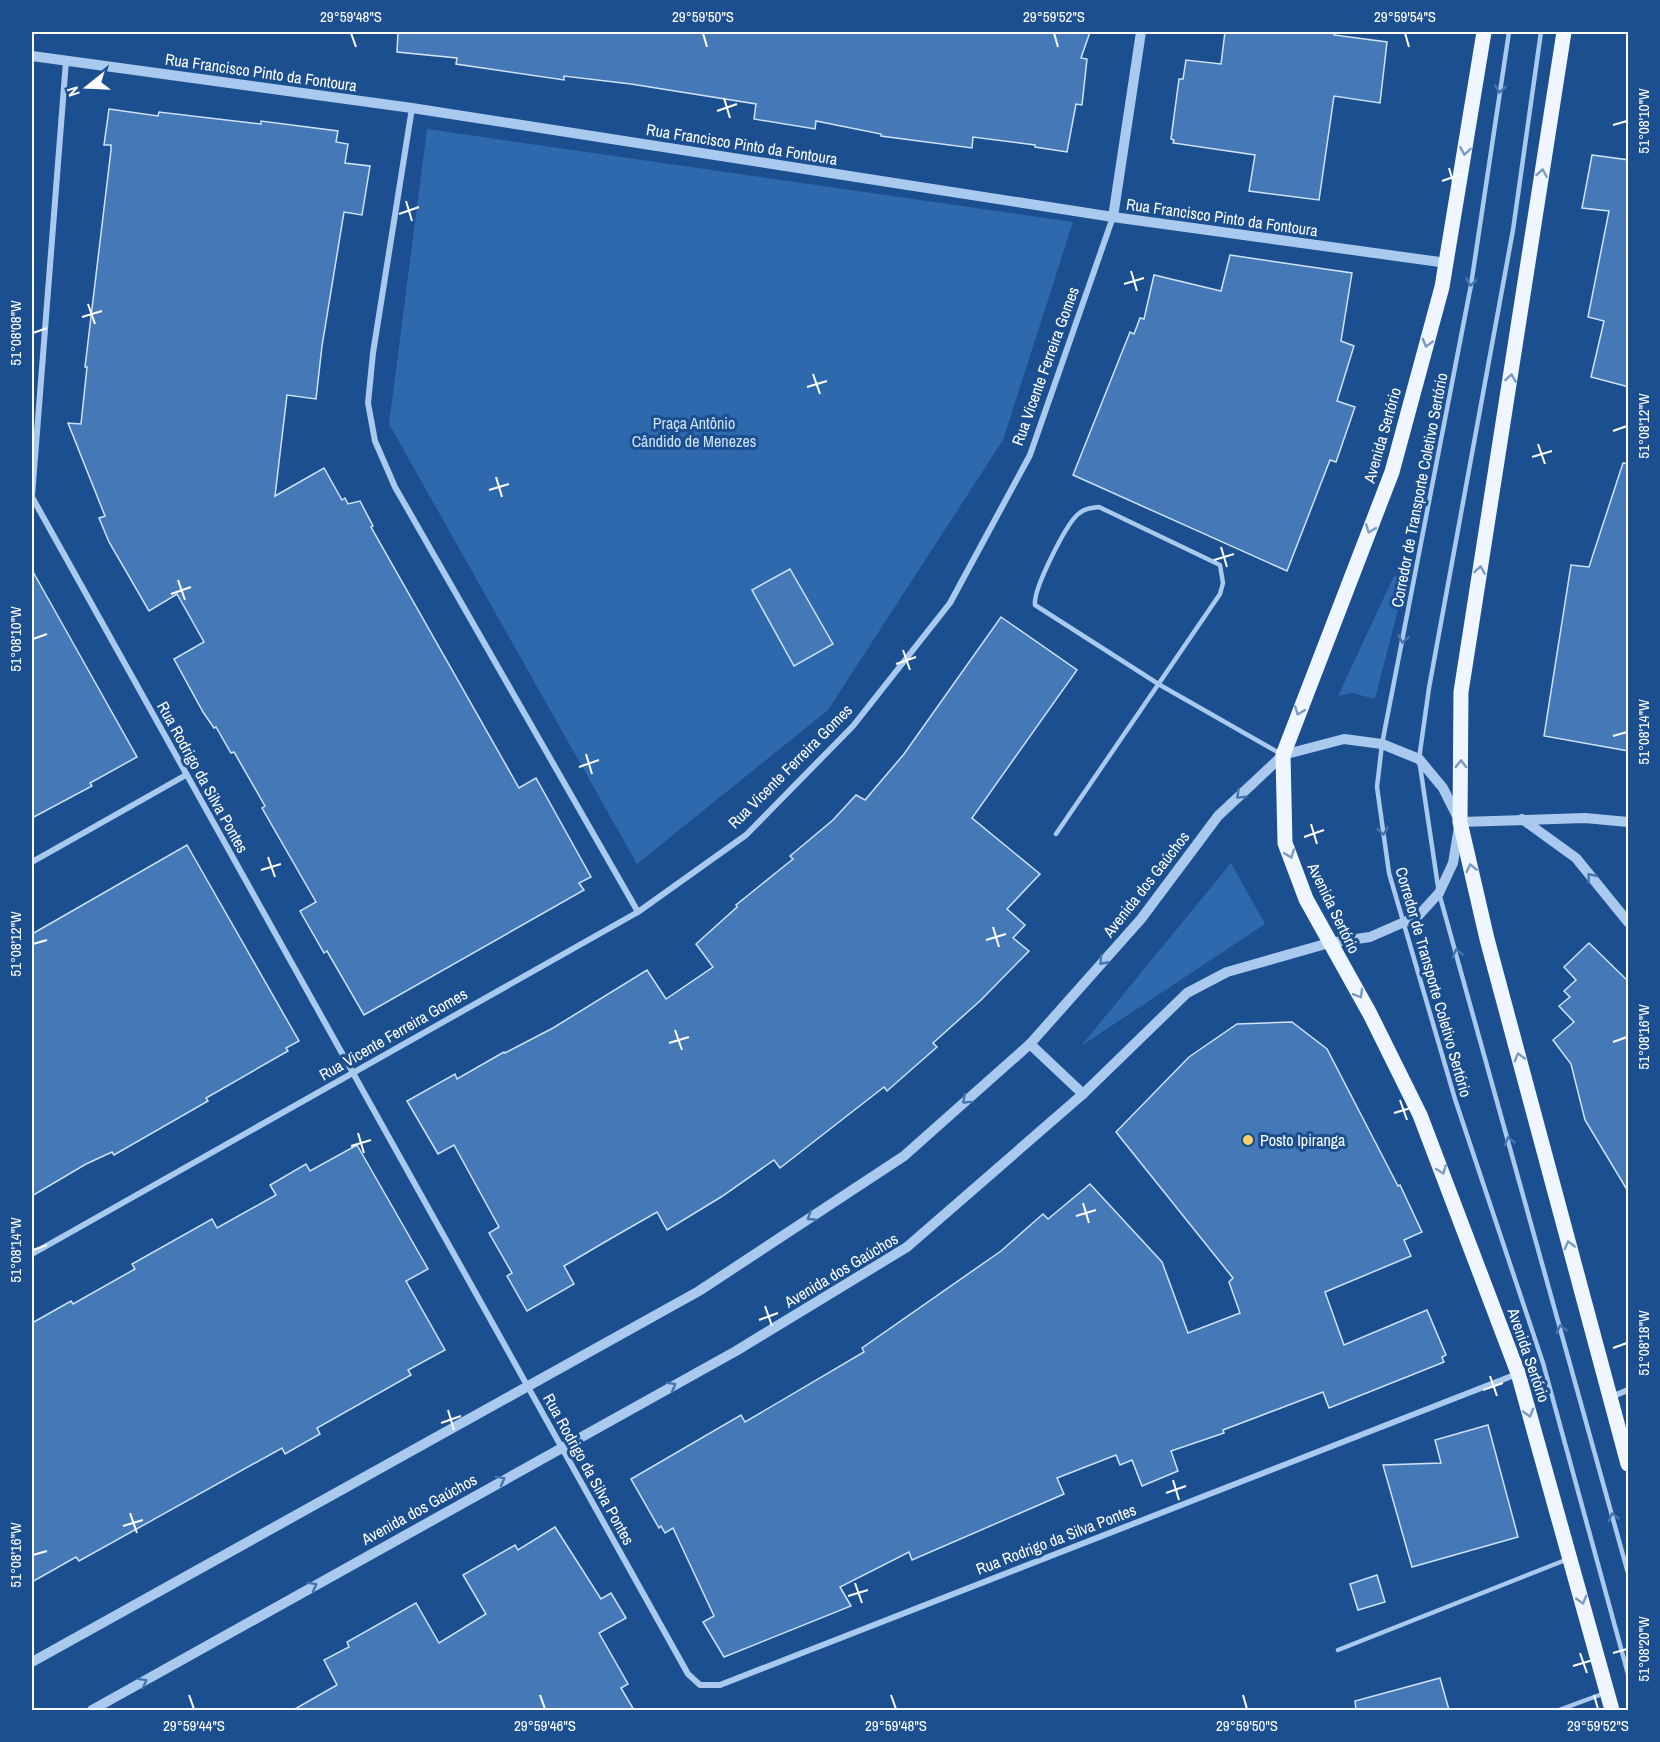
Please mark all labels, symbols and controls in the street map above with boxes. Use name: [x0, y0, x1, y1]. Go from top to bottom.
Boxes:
text: 29°59'48"S: [320, 6, 382, 27]
text: 29°59'50"S: [672, 6, 734, 27]
text: 29°59'52"S: [1023, 6, 1085, 27]
text: 29°59'54"S: [1374, 6, 1436, 27]
street label: Rua Francisco Pinto da Fontoura: [164, 48, 359, 96]
north arrow: [57, 57, 117, 117]
text: N: [61, 84, 85, 100]
one-way arrow: [1495, 85, 1507, 94]
text: 51°08'10"W: [1633, 88, 1654, 154]
street label: Rua Francisco Pinto da Fontoura: [645, 118, 840, 170]
one-way arrow: [1459, 147, 1471, 156]
one-way arrow: [1536, 169, 1548, 178]
street label: Rua Francisco Pinto da Fontoura: [1125, 193, 1320, 241]
one-way arrow: [1465, 277, 1478, 287]
street label: Rua Vicente Ferreira Gomes: [1006, 283, 1084, 449]
text: 51°08'08"W: [5, 300, 26, 366]
one-way arrow: [1422, 338, 1435, 348]
street label: Corredor de Transporte Coletivo Sertório: [1385, 371, 1453, 609]
one-way arrow: [1504, 373, 1516, 382]
street label: Avenida Sertório: [1358, 385, 1406, 486]
text: 51°08'12"W: [1633, 393, 1654, 459]
park label: Praça Antônio Cândido de Menezes: [632, 412, 756, 452]
one-way arrow: [1365, 523, 1377, 534]
one-way arrow: [1474, 566, 1486, 575]
text: 51°08'10"W: [5, 606, 26, 672]
one-way arrow: [1397, 633, 1410, 643]
street label: Rua Rodrigo da Silva Pontes: [152, 697, 254, 857]
street label: Rua Vicente Ferreira Gomes: [723, 699, 857, 833]
text: 51°08'14"W: [1633, 699, 1654, 765]
one-way arrow: [1294, 705, 1307, 715]
one-way arrow: [1455, 759, 1467, 768]
one-way arrow: [1237, 788, 1247, 799]
street label: Avenida dos Gaúchos: [1097, 826, 1194, 942]
one-way arrow: [1376, 826, 1389, 836]
one-way arrow: [1282, 848, 1295, 859]
street label: Avenida Sertório: [1302, 858, 1365, 957]
one-way arrow: [1465, 863, 1478, 873]
street label: Corredor de Transporte Coletivo Sertório: [1391, 864, 1477, 1100]
one-way arrow: [1588, 873, 1599, 884]
text: 51°08'12"W: [5, 911, 26, 977]
one-way arrow: [1452, 948, 1464, 959]
one-way arrow: [1099, 954, 1110, 965]
street label: Rua Vicente Ferreira Gomes: [315, 983, 471, 1085]
one-way arrow: [1351, 988, 1363, 998]
text: 51°08'16"W: [1633, 1004, 1654, 1070]
one-way arrow: [1514, 1052, 1526, 1063]
one-way arrow: [963, 1093, 973, 1104]
place label: Posto Ipiranga: [1260, 1129, 1346, 1151]
marker: Posto Ipiranga: [1241, 1133, 1255, 1147]
one-way arrow: [1504, 1136, 1516, 1147]
one-way arrow: [1434, 1164, 1447, 1175]
one-way arrow: [807, 1210, 818, 1221]
text: 51°08'14"W: [5, 1217, 26, 1283]
street label: Avenida dos Gaúchos: [779, 1227, 902, 1313]
one-way arrow: [1564, 1241, 1577, 1251]
street label: Avenida Sertório: [1502, 1304, 1555, 1405]
text: 51°08'18"W: [1633, 1310, 1654, 1376]
one-way arrow: [1556, 1324, 1568, 1335]
one-way arrow: [666, 1382, 676, 1393]
street label: Rua Rodrigo da Silva Pontes: [538, 1389, 640, 1549]
one-way arrow: [1522, 1408, 1535, 1418]
street label: Avenida dos Gaúchos: [356, 1468, 481, 1550]
one-way arrow: [495, 1476, 505, 1487]
street label: Rua Rodrigo da Silva Pontes: [973, 1498, 1139, 1580]
one-way arrow: [1608, 1512, 1620, 1523]
text: 51°08'16"W: [5, 1522, 26, 1588]
one-way arrow: [307, 1582, 317, 1593]
one-way arrow: [1575, 1595, 1587, 1605]
text: 51°08'20"W: [1633, 1616, 1654, 1682]
one-way arrow: [137, 1678, 147, 1689]
text: 29°59'44"S: [163, 1715, 225, 1736]
text: 29°59'46"S: [514, 1715, 576, 1736]
text: 29°59'48"S: [865, 1715, 927, 1736]
text: 29°59'50"S: [1216, 1715, 1278, 1736]
text: 29°59'52"S: [1567, 1715, 1629, 1736]

